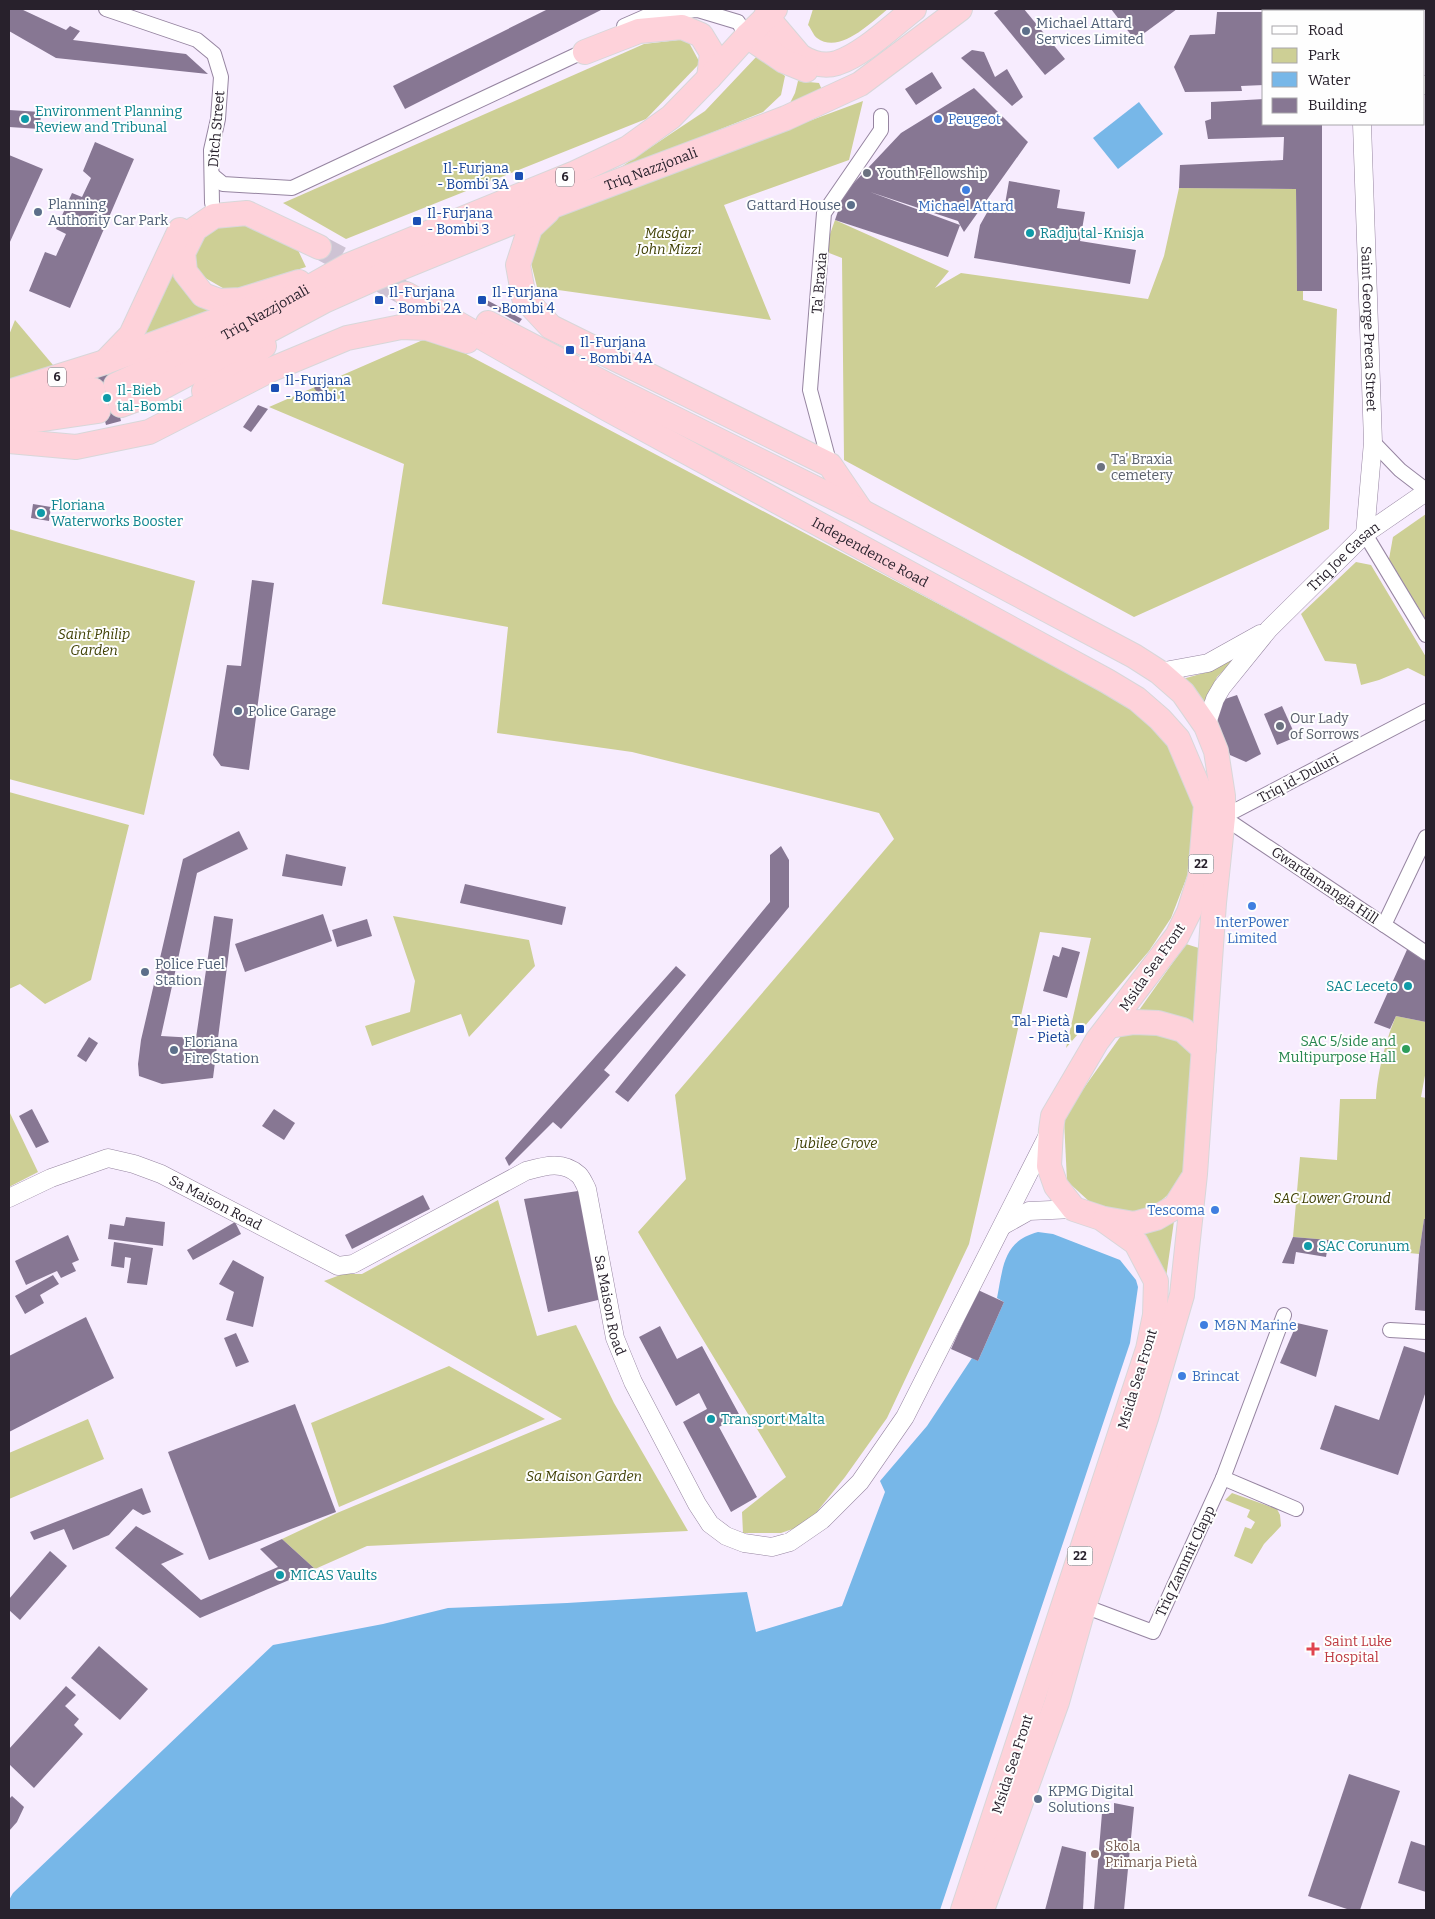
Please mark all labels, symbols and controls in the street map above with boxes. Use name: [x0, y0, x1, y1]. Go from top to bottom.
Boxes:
legend: [1262, 10, 1425, 125]
place label: Michael Attard Services Limited: [1036, 15, 1144, 48]
text: Road: [1308, 21, 1343, 39]
marker: Michael Attard Services Limited: [1020, 25, 1032, 37]
text: Park: [1308, 46, 1340, 64]
text: Water: [1308, 71, 1351, 89]
street label: Ditch Street: [205, 90, 228, 168]
text: Building: [1308, 96, 1367, 114]
place label: Environment Planning Review and Tribunal: [35, 103, 182, 136]
place label: Peugeot: [948, 111, 1001, 128]
marker: Environment Planning Review and Tribunal: [19, 113, 31, 125]
marker: Peugeot: [932, 113, 944, 125]
street label: Triq Nazzjonali: [602, 144, 700, 194]
place label: Il-Furjana - Bombi 3A: [437, 160, 509, 193]
place label: Youth Fellowship: [877, 165, 988, 182]
marker: Youth Fellowship: [861, 167, 873, 179]
road number: 6: [556, 168, 574, 186]
marker: Il-Furjana - Bombi 3A: [513, 170, 525, 182]
marker: Michael Attard: [960, 184, 972, 196]
place label: Planning Authority Car Park: [48, 196, 168, 229]
place label: Gattard House: [747, 197, 841, 214]
place label: Michael Attard: [918, 198, 1014, 215]
marker: Gattard House: [845, 199, 857, 211]
place label: Il-Furjana - Bombi 3: [427, 205, 493, 238]
marker: Planning Authority Car Park: [32, 206, 44, 218]
marker: Il-Furjana - Bombi 3: [411, 215, 423, 227]
park label: Masġar John Mizzi: [635, 225, 701, 258]
place label: Radju tal-Knisja: [1040, 225, 1144, 242]
marker: Radju tal-Knisja: [1024, 227, 1036, 239]
street label: Saint George Preca Street: [1357, 246, 1380, 412]
street label: Ta' Braxia: [808, 251, 831, 315]
street label: Triq Nazzjonali: [219, 281, 312, 344]
place label: Il-Furjana - Bombi 2A: [389, 284, 461, 317]
place label: Il-Furjana - Bombi 4: [492, 284, 558, 317]
marker: Il-Furjana - Bombi 2A: [373, 294, 385, 306]
marker: Il-Furjana - Bombi 4: [476, 294, 488, 306]
place label: Il-Furjana - Bombi 4A: [580, 334, 653, 367]
marker: Il-Furjana - Bombi 4A: [564, 344, 576, 356]
road number: 6: [48, 368, 66, 387]
place label: Il-Furjana - Bombi 1: [285, 372, 351, 405]
place label: Il-Bieb tal-Bombi: [117, 382, 183, 415]
marker: Il-Furjana - Bombi 1: [269, 382, 281, 394]
marker: Il-Bieb tal-Bombi: [101, 392, 113, 404]
place label: Ta' Braxia cemetery: [1111, 451, 1174, 484]
marker: Ta' Braxia cemetery: [1095, 461, 1107, 473]
place label: Floriana Waterworks Booster: [51, 497, 183, 530]
marker: Floriana Waterworks Booster: [35, 507, 47, 519]
street label: Independence Road: [809, 514, 931, 591]
street label: Triq Joe Gasan: [1304, 519, 1383, 595]
park label: Saint Philip Garden: [58, 626, 130, 659]
place label: Police Garage: [248, 703, 336, 720]
marker: Police Garage: [232, 705, 244, 717]
place label: Our Lady of Sorrows: [1290, 710, 1359, 743]
marker: Our Lady of Sorrows: [1274, 720, 1286, 732]
street label: Triq id-Duluri: [1255, 750, 1342, 807]
street label: Gwardamangia Hill: [1268, 843, 1381, 928]
road number: 22: [1188, 854, 1214, 874]
marker: InterPower Limited: [1246, 900, 1258, 912]
place label: InterPower Limited: [1215, 914, 1289, 947]
street label: Msida Sea Front: [1116, 920, 1189, 1015]
place label: Police Fuel Station: [155, 956, 225, 989]
marker: Police Fuel Station: [139, 966, 151, 978]
place label: SAC Leceto: [1326, 978, 1398, 995]
marker: SAC Leceto: [1402, 980, 1414, 992]
place label: Tal-Pietà - Pietà: [1012, 1013, 1070, 1046]
marker: Tal-Pietà - Pietà: [1074, 1023, 1086, 1035]
place label: SAC 5/side and Multipurpose Hall: [1278, 1033, 1396, 1066]
place label: Floriana Fire Station: [184, 1034, 259, 1067]
marker: SAC 5/side and Multipurpose Hall: [1400, 1043, 1412, 1055]
marker: Floriana Fire Station: [168, 1044, 180, 1056]
park label: Jubilee Grove: [793, 1135, 877, 1152]
street label: Sa Maison Road: [166, 1172, 265, 1234]
park label: SAC Lower Ground: [1273, 1190, 1391, 1207]
place label: Tescoma: [1147, 1202, 1205, 1219]
marker: Tescoma: [1209, 1204, 1221, 1216]
place label: SAC Corunum: [1318, 1238, 1410, 1255]
marker: SAC Corunum: [1302, 1240, 1314, 1252]
street label: Sa Maison Road: [591, 1254, 629, 1358]
place label: M&N Marine: [1214, 1317, 1297, 1334]
marker: M&N Marine: [1198, 1319, 1210, 1331]
street label: Msida Sea Front: [1114, 1327, 1161, 1431]
place label: Brincat: [1192, 1368, 1239, 1385]
marker: Brincat: [1176, 1370, 1188, 1382]
place label: Transport Malta: [721, 1411, 825, 1428]
marker: Transport Malta: [705, 1413, 717, 1425]
park label: Sa Maison Garden: [526, 1468, 642, 1485]
street label: Triq Zammit Clapp: [1152, 1503, 1219, 1620]
road number: 22: [1068, 1546, 1092, 1565]
place label: MICAS Vaults: [290, 1567, 377, 1584]
marker: MICAS Vaults: [274, 1569, 286, 1581]
place label: Saint Luke Hospital: [1324, 1633, 1392, 1666]
marker: Saint Luke Hospital: [1306, 1642, 1320, 1656]
street label: Msida Sea Front: [988, 1712, 1037, 1816]
place label: KPMG Digital Solutions: [1048, 1783, 1133, 1816]
marker: KPMG Digital Solutions: [1032, 1793, 1044, 1805]
place label: Skola Primarja Pietà: [1105, 1838, 1198, 1871]
marker: Skola Primarja Pietà: [1089, 1848, 1101, 1860]

